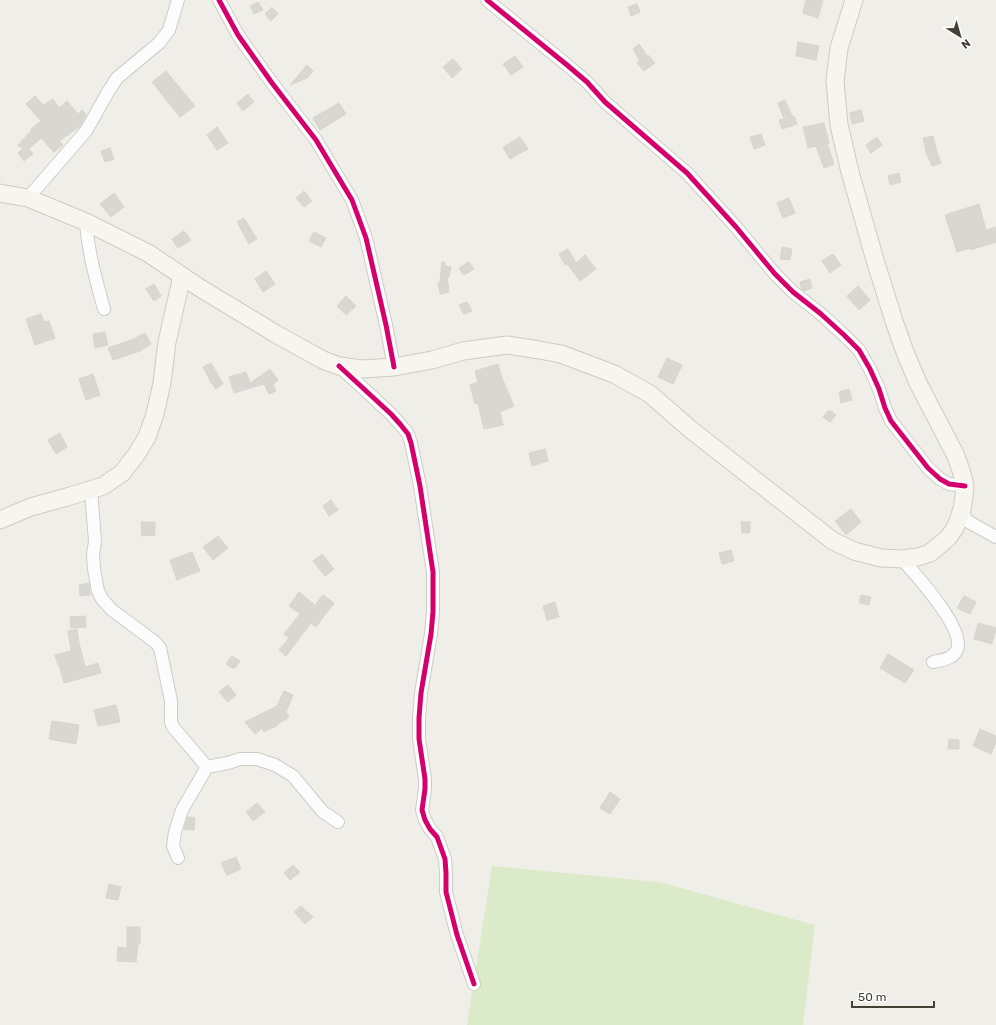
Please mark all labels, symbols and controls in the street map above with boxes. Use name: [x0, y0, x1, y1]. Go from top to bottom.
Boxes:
north arrow: [940, 16, 980, 56]
text: N: [959, 36, 973, 51]
scale bar: [852, 983, 934, 1009]
text: 50 m: [858, 990, 886, 1004]

